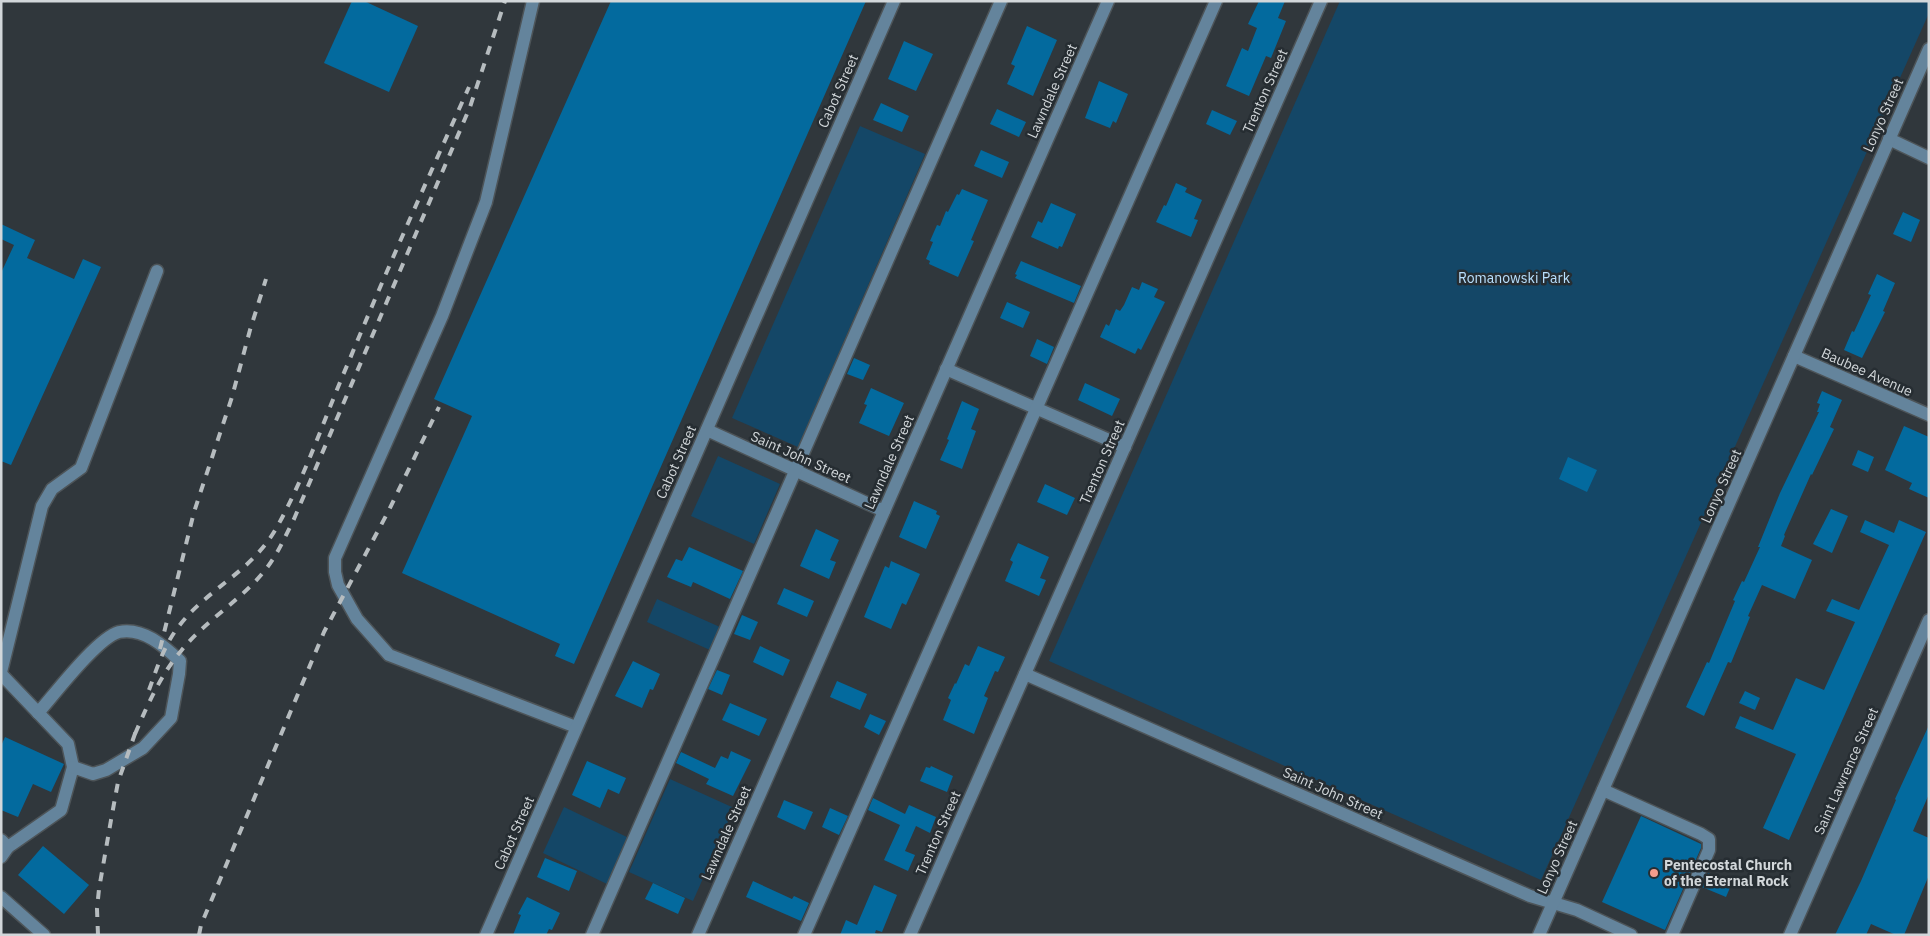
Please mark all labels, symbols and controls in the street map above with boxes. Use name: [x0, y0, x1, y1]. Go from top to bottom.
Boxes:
street label: Lawndale Street: [1023, 41, 1081, 141]
street label: Trenton Street: [1238, 46, 1292, 136]
street label: Cabot Street: [814, 51, 862, 131]
street label: Lonyo Street: [1859, 75, 1907, 155]
park label: Romanowski Park: [1458, 269, 1571, 287]
street label: Baubee Avenue: [1819, 344, 1916, 400]
street label: Lawndale Street: [860, 412, 918, 512]
street label: Trenton Street: [1075, 417, 1129, 507]
street label: Cabot Street: [652, 422, 700, 502]
street label: Saint John Street: [748, 427, 854, 487]
street label: Lonyo Street: [1697, 446, 1745, 526]
street label: Saint Lawrence Street: [1810, 704, 1882, 837]
street label: Saint John Street: [1280, 763, 1386, 823]
street label: Lawndale Street: [697, 783, 755, 883]
street label: Trenton Street: [911, 788, 965, 878]
street label: Cabot Street: [490, 793, 538, 873]
street label: Lonyo Street: [1533, 817, 1581, 897]
place label: Pentecostal Church of the Eternal Rock: [1664, 856, 1792, 890]
marker: Pentecostal Church of the Eternal Rock: [1648, 867, 1660, 879]

